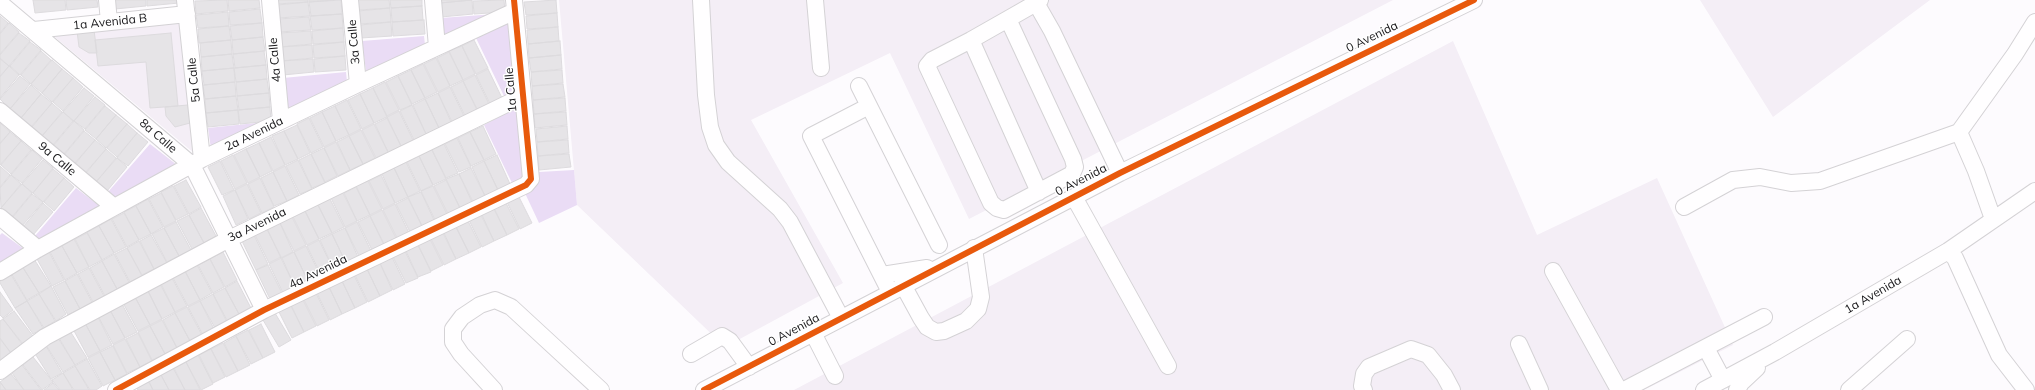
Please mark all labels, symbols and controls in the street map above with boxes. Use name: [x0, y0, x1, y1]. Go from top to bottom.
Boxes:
street label: 1a Avenida B: [72, 11, 148, 33]
street label: 0 Avenida: [1344, 18, 1400, 56]
street label: 3a Calle: [345, 19, 363, 65]
street label: 4a Calle: [266, 37, 284, 83]
street label: 5a Calle: [184, 57, 204, 103]
street label: 1a Calle: [502, 67, 520, 113]
street label: 2a Avenida: [222, 114, 286, 154]
street label: 8a Calle: [136, 116, 180, 156]
street label: 9a Calle: [35, 139, 79, 179]
street label: 0 Avenida: [1053, 161, 1109, 199]
street label: 3a Avenida: [225, 205, 289, 245]
street label: 4a Avenida: [286, 252, 350, 292]
street label: 1a Avenida: [1842, 273, 1904, 317]
street label: 0 Avenida: [766, 311, 822, 349]

